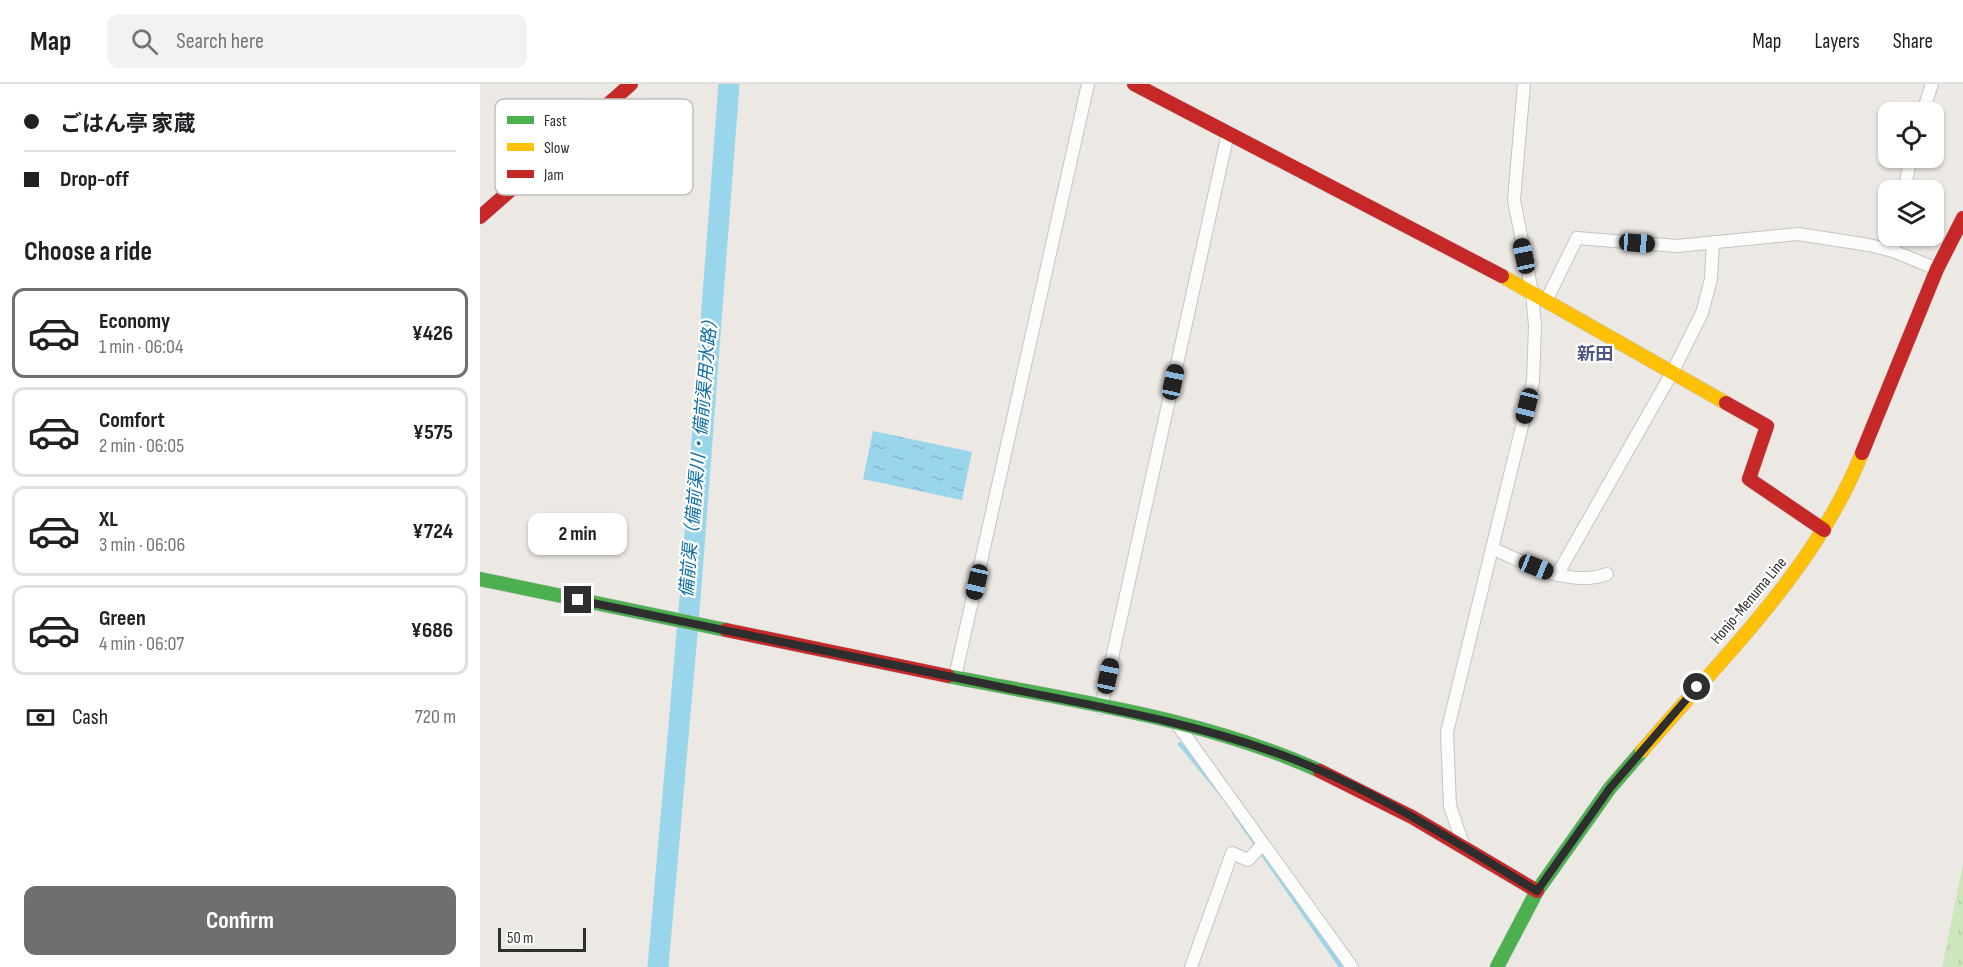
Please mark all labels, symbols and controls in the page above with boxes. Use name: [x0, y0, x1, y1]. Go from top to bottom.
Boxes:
search box: [107, 14, 527, 68]
text: Map: [30, 25, 71, 58]
icon: search: [128, 25, 161, 58]
text: Search here: [176, 28, 264, 55]
text: Map: [1752, 29, 1781, 54]
text: Layers: [1814, 29, 1860, 54]
text: Share: [1893, 29, 1933, 54]
legend: [495, 99, 693, 195]
map controls: [1878, 102, 1944, 246]
button: locate: [1878, 102, 1944, 168]
text: ごはん亭 家蔵: [60, 111, 195, 138]
text: Fast: [544, 112, 567, 131]
text: Slow: [544, 139, 569, 158]
text: Drop-off: [60, 166, 129, 193]
text: Jam: [543, 166, 564, 185]
button: layers: [1878, 180, 1944, 246]
car: [1618, 233, 1656, 253]
text: Choose a ride: [24, 236, 152, 268]
car: [1511, 237, 1537, 275]
icon: car: [27, 306, 81, 360]
text: Economy: [99, 308, 170, 335]
water label: 備前渠（備前渠川・備前渠用水路）: [676, 310, 722, 598]
text: ¥426: [412, 320, 453, 347]
text: 1 min · 06:04: [99, 335, 183, 359]
district label: 新田: [1577, 344, 1613, 365]
car: [1160, 363, 1186, 401]
car: [1514, 386, 1540, 426]
icon: car: [27, 405, 81, 459]
text: Comfort: [99, 407, 165, 434]
text: ¥575: [413, 419, 453, 446]
text: 2 min · 06:05: [99, 434, 184, 458]
icon: car: [27, 504, 81, 558]
text: XL: [99, 506, 118, 533]
callout: 2 min: [528, 513, 628, 555]
text: ¥724: [412, 518, 453, 545]
text: 2 min: [558, 522, 597, 546]
text: 3 min · 06:06: [99, 533, 185, 557]
car: [1516, 552, 1556, 582]
street label: Honjo-Menuma Line: [1707, 554, 1791, 648]
car: [964, 562, 990, 602]
route end: [564, 586, 591, 613]
icon: car: [27, 603, 81, 657]
text: Green: [99, 605, 146, 632]
text: ¥686: [411, 617, 453, 644]
text: 4 min · 06:07: [99, 632, 184, 656]
car: [1095, 657, 1121, 695]
route start: [1683, 673, 1710, 700]
icon: cash: [24, 701, 57, 734]
text: Cash: [72, 704, 108, 731]
text: 720 m: [415, 705, 456, 729]
button: Confirm: [24, 886, 456, 955]
scale bar: [498, 925, 586, 952]
text: 50 m: [507, 929, 533, 948]

